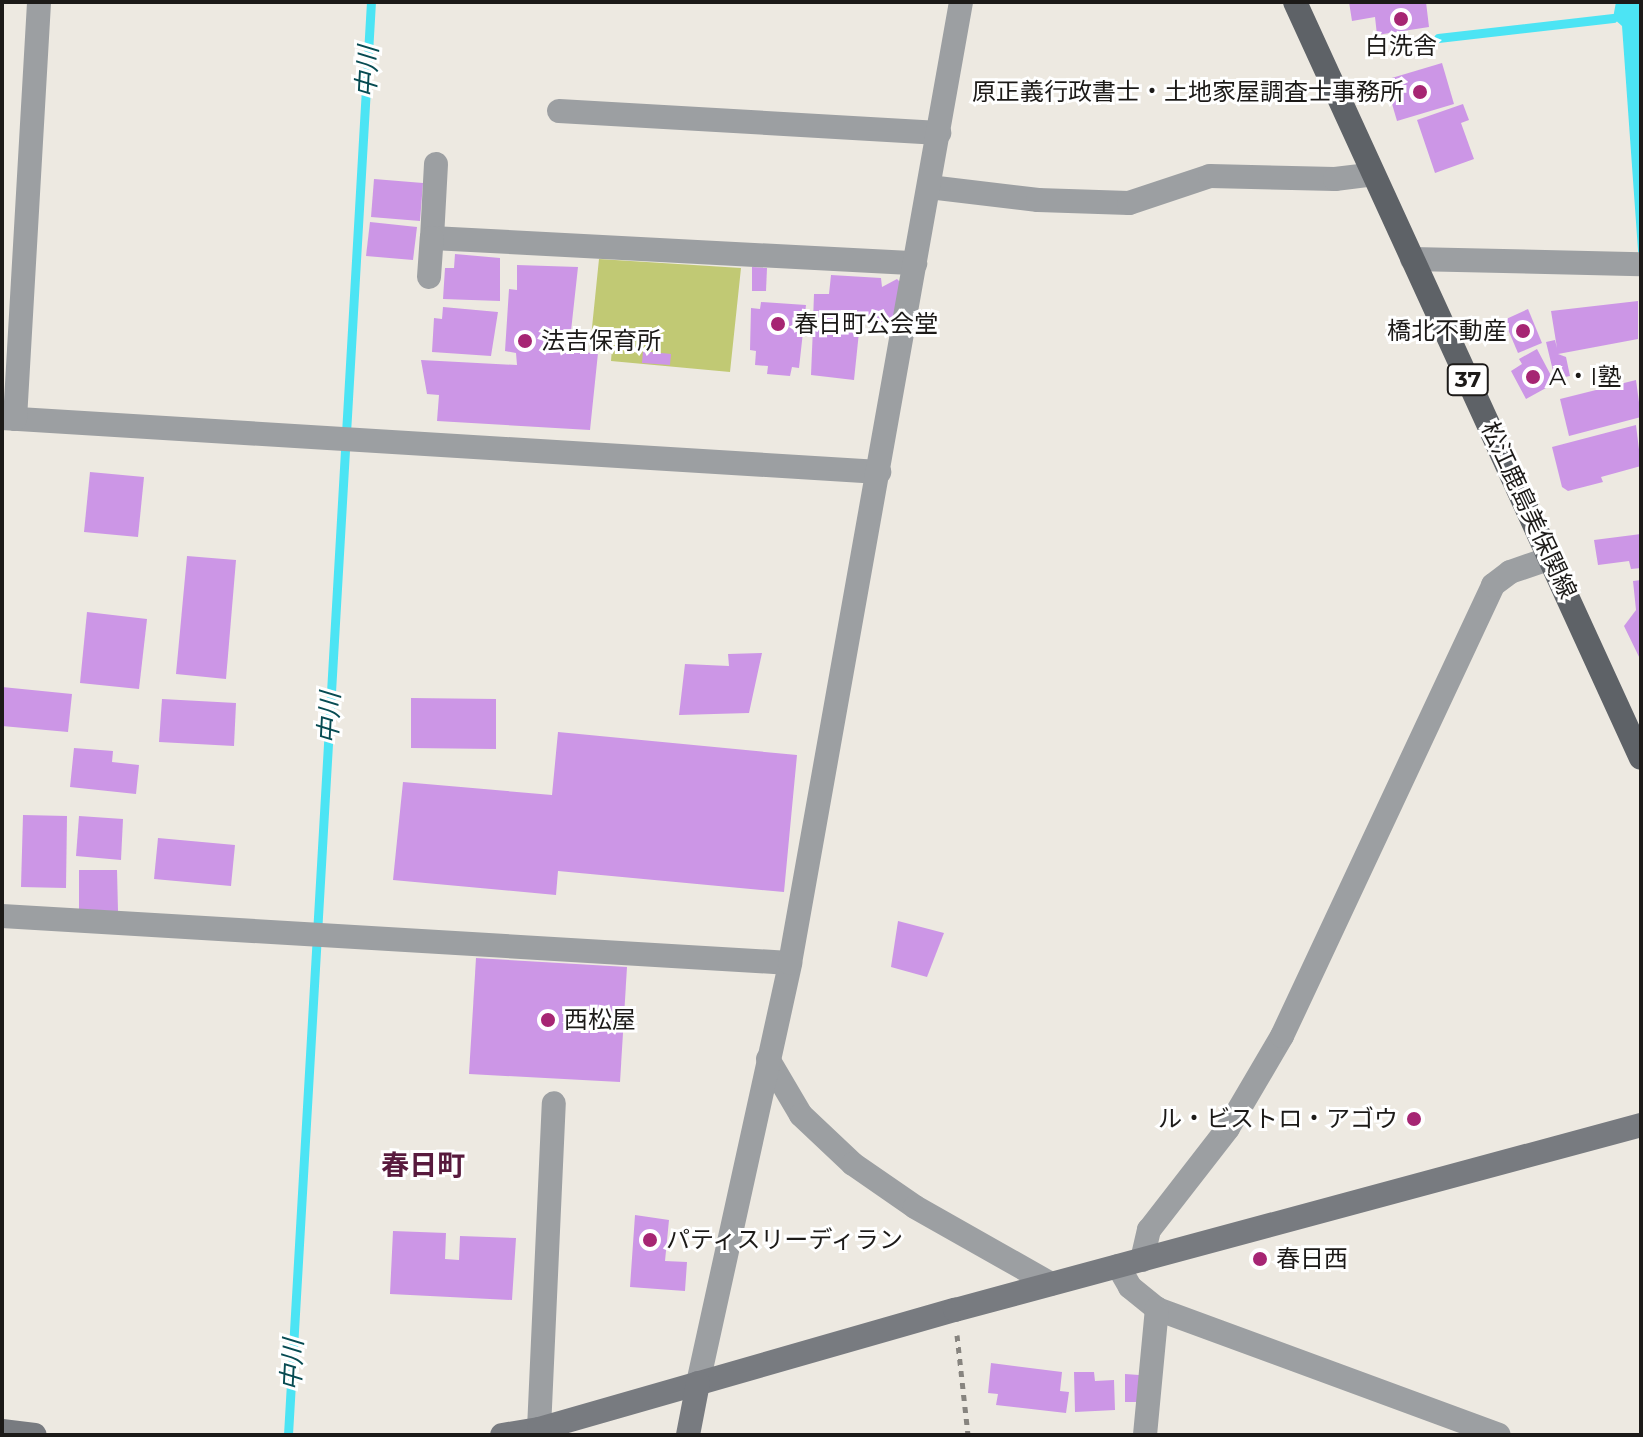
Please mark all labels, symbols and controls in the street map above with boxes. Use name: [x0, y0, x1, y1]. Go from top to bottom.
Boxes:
marker: 白洗舎: [1392, 10, 1410, 28]
place label: 白洗舎: [1365, 32, 1437, 60]
water label: 中川: [351, 45, 385, 99]
place label: 原正義行政書士・土地家屋調査士事務所: [972, 78, 1404, 106]
marker: 原正義行政書士・土地家屋調査士事務所: [1411, 83, 1429, 101]
place label: 春日町公会堂: [794, 310, 938, 338]
marker: 春日町公会堂: [769, 315, 787, 333]
place label: 橋北不動産: [1387, 317, 1507, 345]
marker: 橋北不動産: [1514, 322, 1532, 340]
place label: 法吉保育所: [541, 327, 661, 355]
marker: 法吉保育所: [516, 332, 534, 350]
road number: 37: [1446, 362, 1490, 398]
place label: A・I塾: [1549, 363, 1621, 391]
marker: A・I塾: [1524, 368, 1542, 386]
street label: 松江鹿島美保関線: [1475, 417, 1583, 603]
water label: 中川: [313, 691, 347, 745]
place label: 西松屋: [564, 1006, 636, 1034]
marker: 西松屋: [539, 1011, 557, 1029]
place label: ル・ビストロ・アゴウ: [1158, 1105, 1398, 1133]
marker: ル・ビストロ・アゴウ: [1405, 1110, 1423, 1128]
district label: 春日町: [381, 1148, 465, 1182]
place label: パティスリーディラン: [666, 1226, 906, 1254]
marker: パティスリーディラン: [641, 1231, 659, 1249]
place label: 春日西: [1276, 1245, 1348, 1273]
marker: 春日西: [1251, 1250, 1269, 1268]
water label: 中川: [276, 1338, 310, 1392]

